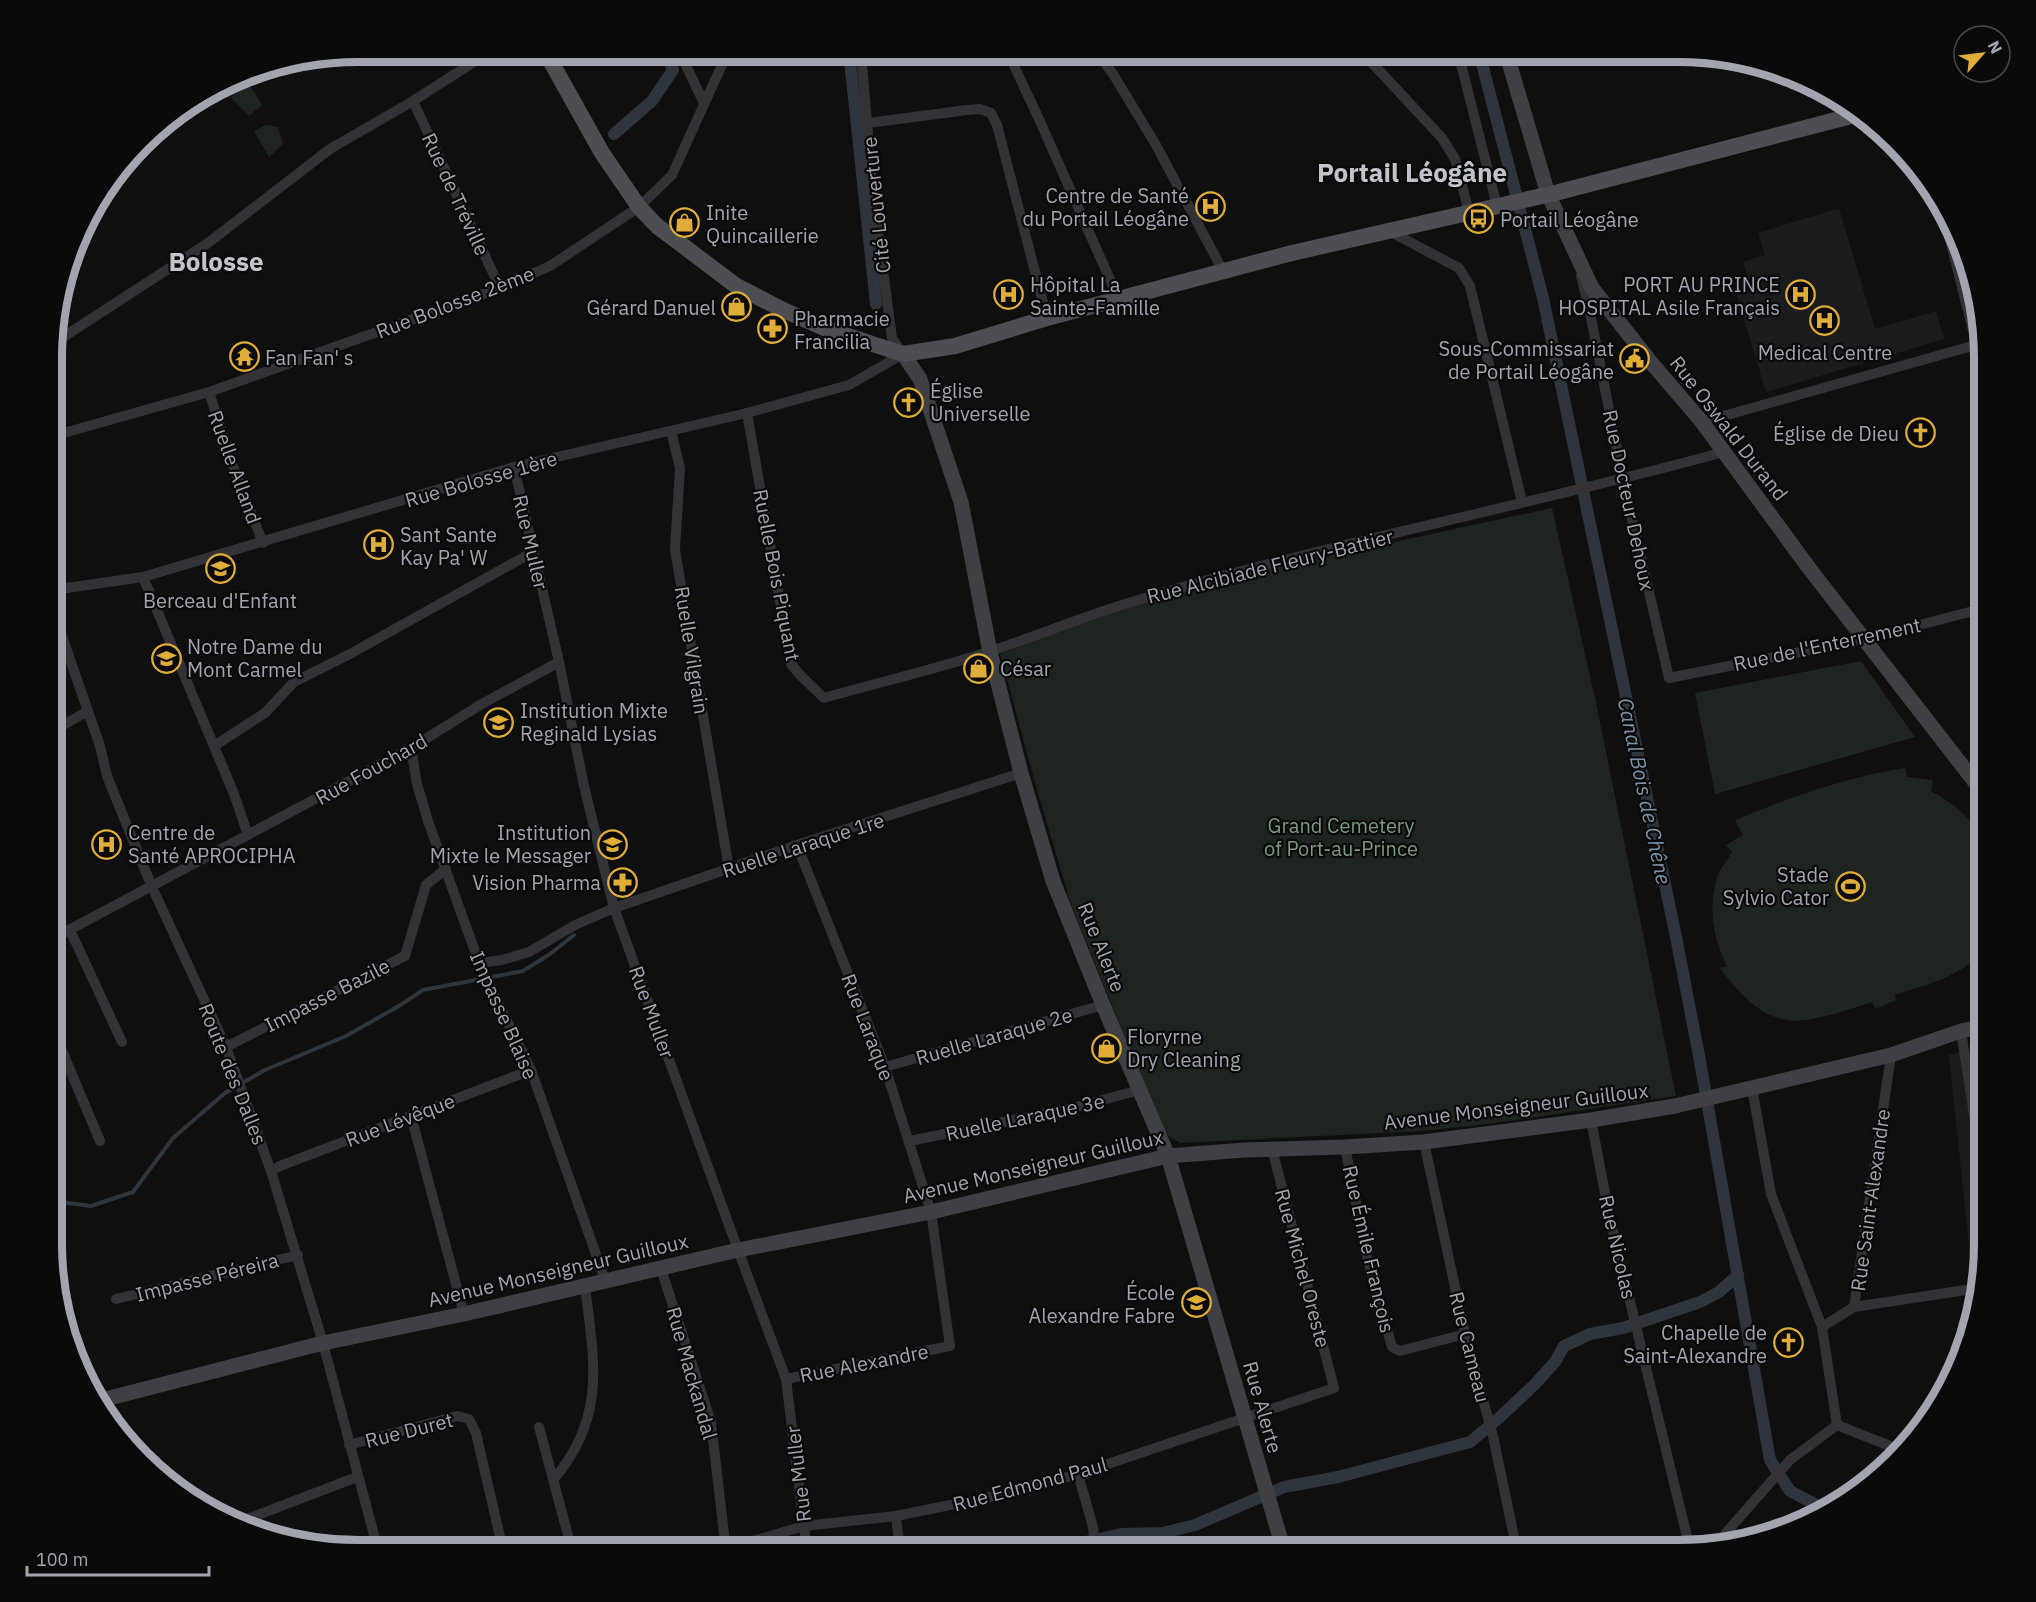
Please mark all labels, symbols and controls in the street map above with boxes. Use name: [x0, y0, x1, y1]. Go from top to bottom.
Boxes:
north arrow: [1952, 24, 2012, 84]
text: N: [1984, 37, 2007, 57]
street label: Rue de Tréville: [416, 128, 496, 260]
street label: Cité Louverture: [855, 135, 897, 275]
district label: Portail Léogâne: [1317, 155, 1507, 189]
place label: Centre de Santé du Portail Léogâne: [1023, 182, 1189, 232]
hospital icon: Centre de Santé du Portail Léogâne: [1194, 190, 1226, 222]
place label: Inite Quincaillerie: [706, 199, 819, 249]
bus stop icon: Portail Léogâne: [1463, 203, 1495, 235]
place label: Portail Léogâne: [1500, 206, 1639, 233]
shop icon: Inite Quincaillerie: [669, 207, 701, 239]
district label: Bolosse: [168, 244, 264, 278]
street label: Rue Bolosse 2ème: [372, 259, 538, 345]
place label: Hôpital La Sainte-Famille: [1030, 271, 1160, 321]
place label: PORT AU PRINCE HOSPITAL Asile Français: [1558, 271, 1780, 321]
hospital icon: Hôpital La Sainte-Famille: [993, 279, 1025, 311]
hospital icon: PORT AU PRINCE HOSPITAL Asile Français: [1785, 279, 1817, 311]
shop icon: Gérard Danuel: [721, 291, 753, 323]
place label: Gérard Danuel: [586, 294, 716, 321]
place label: Pharmacie Francilia: [794, 305, 890, 355]
hospital icon: Medical Centre: [1809, 305, 1841, 337]
pharmacy icon: Pharmacie Francilia: [757, 313, 789, 345]
place label: Sous-Commissariat de Portail Léogâne: [1438, 335, 1614, 385]
place label: Medical Centre: [1758, 339, 1892, 366]
temple icon: Fan Fan' s: [228, 341, 260, 373]
public building icon: Sous-Commissariat de Portail Léogâne: [1619, 343, 1651, 375]
place label: Fan Fan' s: [265, 344, 354, 371]
street label: Rue Oswald Durand: [1664, 350, 1794, 506]
place label: Église Universelle: [930, 377, 1030, 427]
church icon: Église Universelle: [893, 386, 925, 418]
street label: Ruelle Alland: [202, 407, 268, 527]
street label: Rue Docteur Dehoux: [1597, 407, 1661, 593]
church icon: Église de Dieu: [1904, 417, 1936, 449]
place label: Église de Dieu: [1773, 420, 1899, 447]
street label: Rue Bolosse 1ère: [402, 444, 560, 514]
street label: Ruelle Bois Piquant: [747, 487, 807, 663]
street label: Rue Muller: [507, 492, 555, 592]
place label: Sant Sante Kay Pa' W: [400, 521, 497, 571]
street label: Rue Alcibiade Fleury-Battier: [1144, 522, 1396, 610]
hospital icon: Sant Sante Kay Pa' W: [363, 529, 395, 561]
school or university icon: Berceau d'Enfant: [204, 553, 236, 585]
street label: Ruelle Vilgrain: [669, 584, 715, 716]
place label: Berceau d'Enfant: [143, 587, 297, 614]
street label: Rue de l'Enterrement: [1731, 611, 1923, 677]
place label: Notre Dame du Mont Carmel: [187, 633, 323, 683]
school or university icon: Notre Dame du Mont Carmel: [150, 642, 182, 674]
shop icon: César: [963, 652, 995, 684]
place label: César: [1000, 655, 1051, 682]
water label: Canal Bois de Chêne: [1612, 695, 1679, 887]
place label: Institution Mixte Reginald Lysias: [520, 697, 668, 747]
school or university icon: Institution Mixte Reginald Lysias: [483, 706, 515, 738]
street label: Rue Fouchard: [310, 727, 432, 811]
street label: Ruelle Laraque 1re: [718, 806, 888, 884]
park label: Grand Cemetery of Port-au-Prince: [1264, 812, 1418, 862]
place label: Centre de Santé APROCIPHA: [128, 819, 296, 869]
place label: Institution Mixte le Messager: [430, 819, 591, 869]
hospital icon: Centre de Santé APROCIPHA: [91, 828, 123, 860]
school or university icon: Institution Mixte le Messager: [596, 828, 628, 860]
place label: Stade Sylvio Cator: [1723, 861, 1829, 911]
pharmacy icon: Vision Pharma: [606, 866, 638, 898]
place label: Vision Pharma: [472, 869, 601, 896]
sports icon: Stade Sylvio Cator: [1834, 870, 1866, 902]
street label: Rue Alerte: [1072, 898, 1132, 996]
street label: Impasse Blaise: [464, 947, 544, 1083]
street label: Impasse Bazile: [260, 952, 394, 1038]
street label: Rue Muller: [623, 962, 681, 1062]
street label: Rue Laraque: [835, 970, 901, 1084]
street label: Route des Dalles: [192, 999, 274, 1149]
street label: Ruelle Laraque 2e: [912, 1001, 1076, 1071]
place label: Floryrne Dry Cleaning: [1127, 1023, 1241, 1073]
shop icon: Floryrne Dry Cleaning: [1090, 1032, 1122, 1064]
street label: Avenue Monseigneur Guilloux: [1382, 1076, 1650, 1136]
street label: Rue Lévêque: [341, 1087, 459, 1153]
street label: Ruelle Laraque 3e: [943, 1087, 1107, 1147]
street label: Rue Saint-Alexandre: [1844, 1107, 1896, 1293]
street label: Avenue Monseigneur Guilloux: [900, 1123, 1166, 1209]
street label: Rue Émile François: [1337, 1163, 1401, 1335]
street label: Rue Michel Oreste: [1269, 1186, 1337, 1351]
street label: Rue Nicolas: [1593, 1192, 1643, 1302]
street label: Avenue Monseigneur Guilloux: [425, 1227, 691, 1313]
street label: Impasse Péreira: [133, 1246, 282, 1308]
place label: École Alexandre Fabre: [1028, 1279, 1175, 1329]
school or university icon: École Alexandre Fabre: [1180, 1287, 1212, 1319]
street label: Rue Cameau: [1443, 1289, 1497, 1405]
street label: Rue Mackandal: [660, 1303, 724, 1443]
place label: Chapelle de Saint-Alexandre: [1623, 1319, 1767, 1369]
church icon: Chapelle de Saint-Alexandre: [1772, 1327, 1804, 1359]
street label: Rue Alexandre: [797, 1337, 931, 1389]
street label: Rue Alerte: [1237, 1358, 1289, 1456]
street label: Rue Duret: [362, 1406, 456, 1454]
street label: Rue Muller: [779, 1424, 817, 1524]
street label: Rue Edmond Paul: [950, 1450, 1110, 1518]
scale bar: [27, 1539, 208, 1577]
text: 100 m: [36, 1548, 88, 1571]

